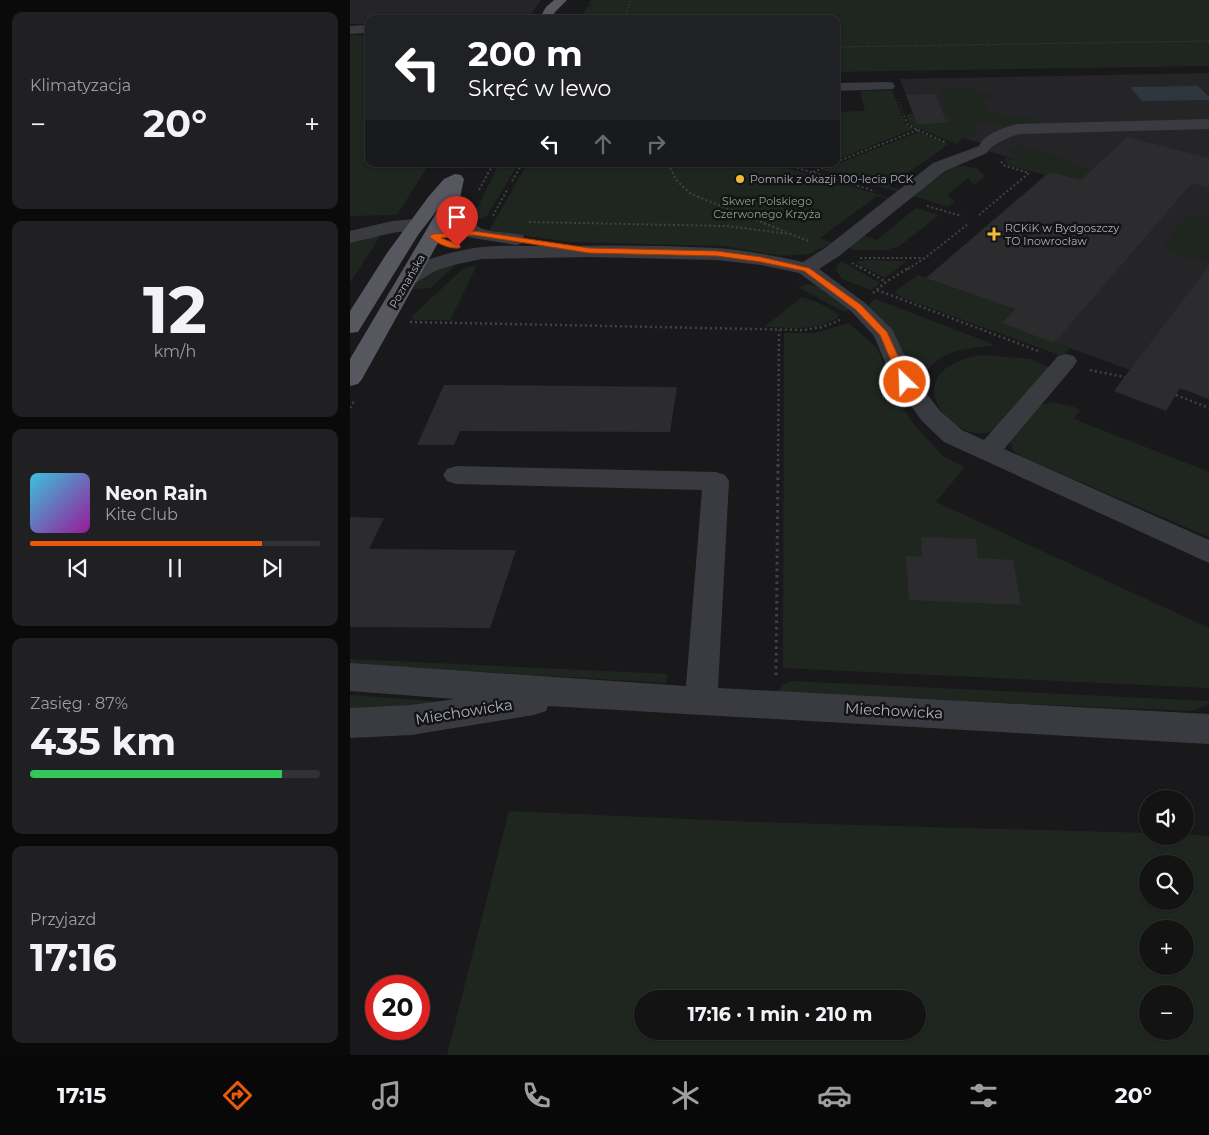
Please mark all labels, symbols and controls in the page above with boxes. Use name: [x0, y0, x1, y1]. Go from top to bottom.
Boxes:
text: 200 m: [468, 32, 583, 75]
icon: left: [385, 35, 450, 100]
text: Skręć w lewo: [468, 75, 611, 102]
text: Klimatyzacja: [30, 76, 131, 95]
text: 20°: [143, 100, 207, 147]
text: −: [30, 107, 46, 141]
text: +: [304, 107, 320, 141]
icon: left: [536, 130, 564, 158]
icon: ahead: [589, 130, 617, 158]
icon: right: [642, 130, 670, 158]
place label: Pomnik z okazji 100-lecia PCK: [750, 172, 914, 186]
marker: Pomnik z okazji 100-lecia PCK: [734, 173, 746, 185]
park label: Skwer Polskiego Czerwonego Krzyża: [713, 194, 821, 221]
pin: [436, 196, 478, 247]
icon: arrive: [443, 203, 471, 231]
place label: RCKiK w Bydgoszczy TO Inowrocław: [1005, 221, 1119, 248]
marker: RCKiK w Bydgoszczy TO Inowrocław: [987, 227, 1001, 241]
street label: Poznańska: [386, 252, 428, 310]
text: 12: [143, 270, 207, 349]
text: km/h: [154, 342, 196, 361]
position arrow: [878, 355, 930, 407]
text: Neon Rain: [105, 482, 208, 505]
text: Kite Club: [105, 505, 178, 524]
icon: previous: [64, 554, 92, 582]
icon: pause: [161, 554, 189, 582]
icon: next: [258, 554, 286, 582]
text: Zasięg · 87%: [30, 694, 128, 713]
street label: Miechowicka: [414, 694, 514, 729]
street label: Miechowicka: [844, 698, 944, 723]
text: 435 km: [30, 718, 176, 765]
map controls: [1139, 790, 1194, 1040]
button: sound: [1139, 790, 1194, 845]
button: search: [1139, 855, 1194, 910]
text: Przyjazd: [30, 910, 96, 929]
button: +: [1139, 920, 1194, 975]
text: 17:16: [30, 934, 117, 981]
speed limit sign: 20: [365, 975, 430, 1040]
button: −: [1139, 985, 1194, 1040]
text: 17:16 · 1 min · 210 m: [688, 1003, 872, 1026]
icon: directions: [220, 1078, 255, 1113]
icon: music: [369, 1078, 404, 1113]
icon: phone: [519, 1078, 554, 1113]
icon: climate: [668, 1078, 703, 1113]
icon: car: [817, 1078, 852, 1113]
icon: filters: [966, 1078, 1001, 1113]
text: 17:15: [57, 1082, 106, 1109]
text: 20°: [1115, 1082, 1152, 1109]

